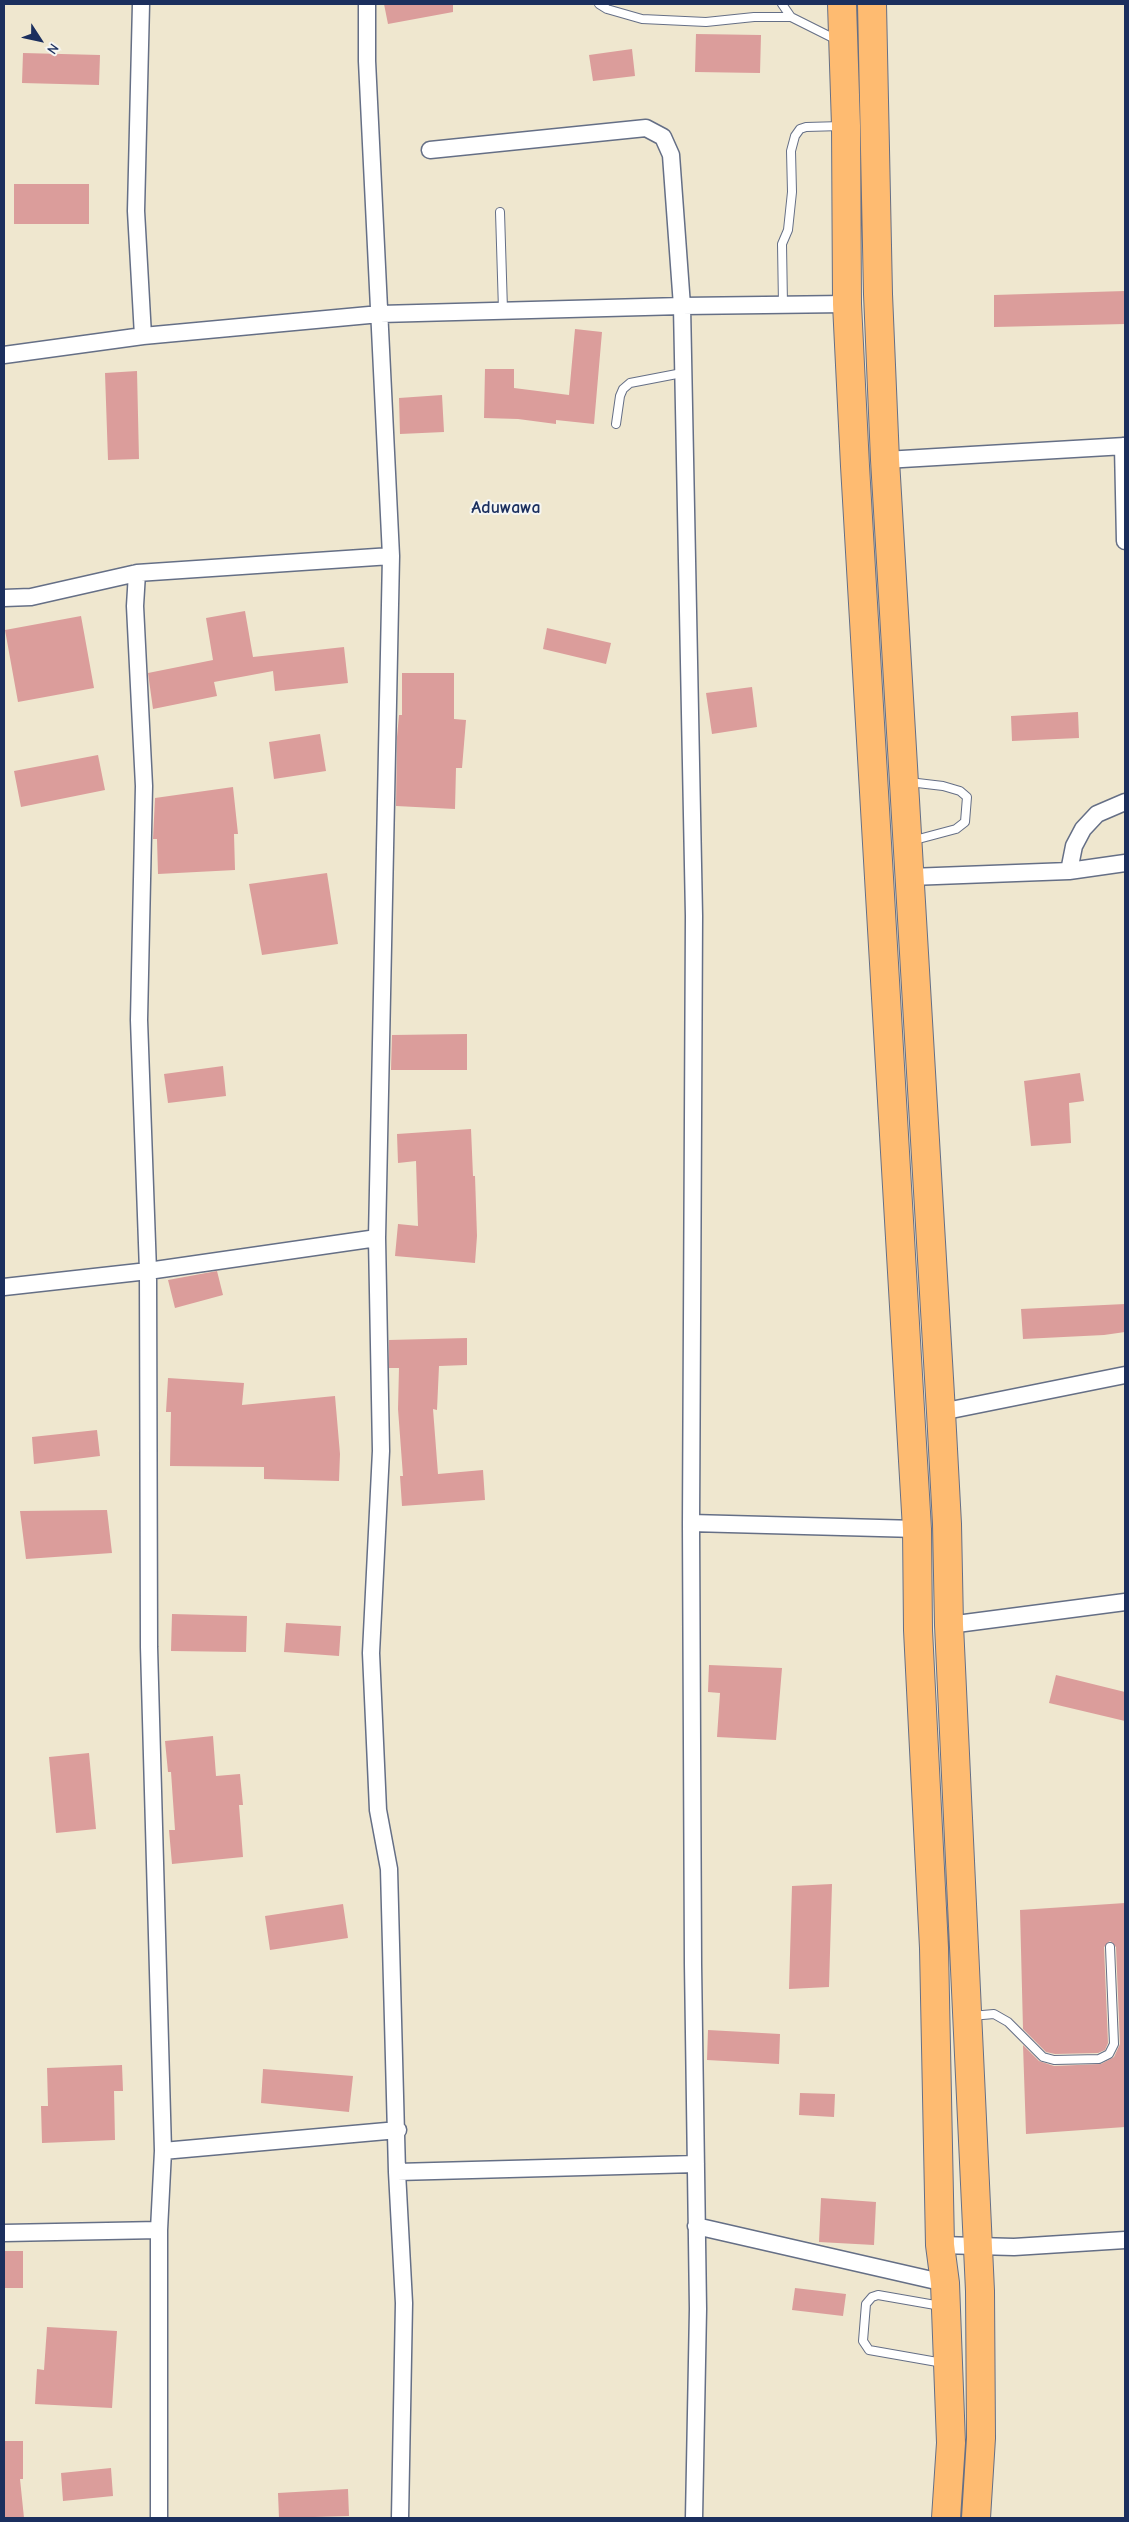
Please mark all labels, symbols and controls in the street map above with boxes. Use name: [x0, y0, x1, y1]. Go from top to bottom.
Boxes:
north arrow: [15, 15, 65, 65]
text: N: [43, 40, 62, 58]
district label: Aduwawa: [471, 497, 541, 519]

